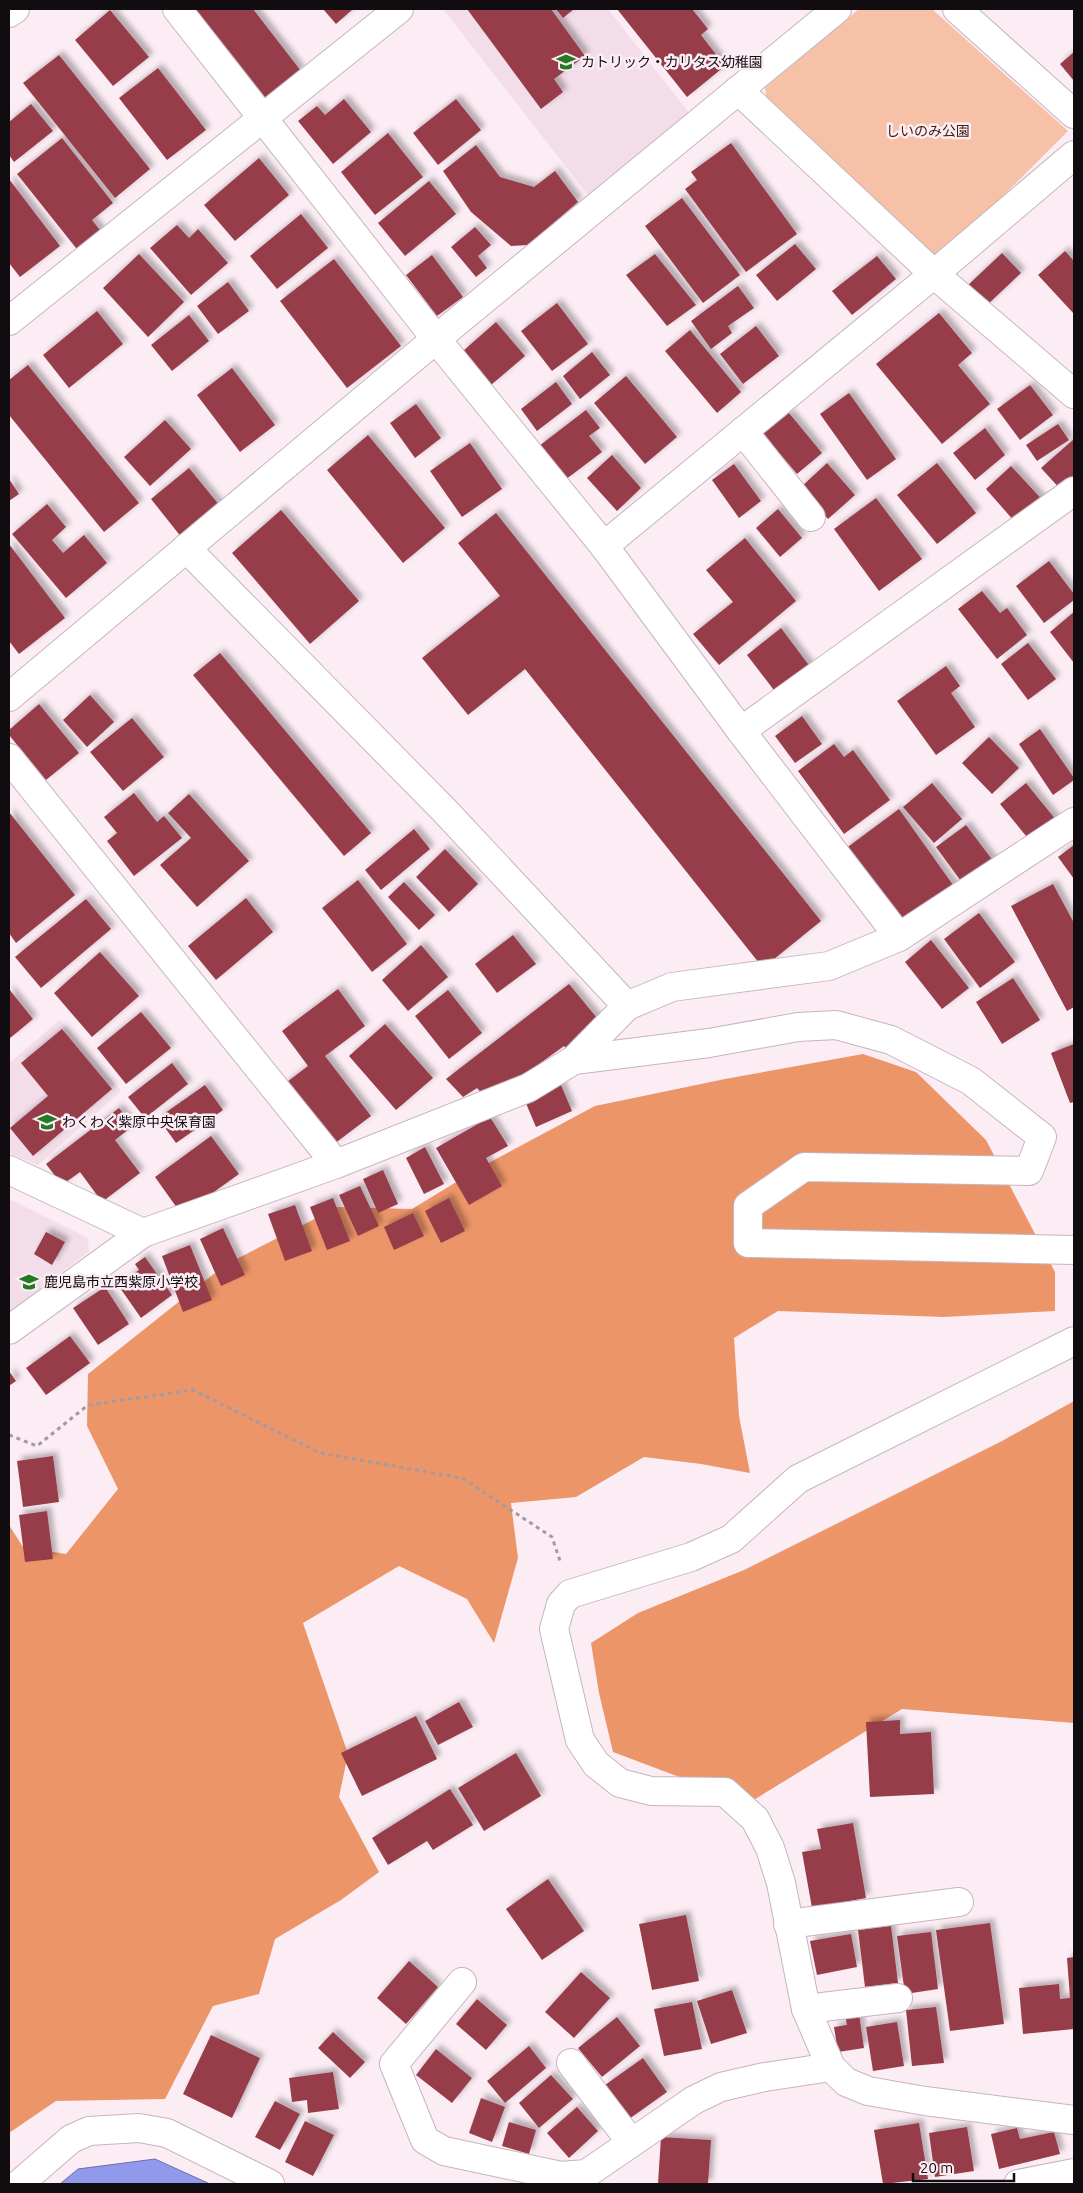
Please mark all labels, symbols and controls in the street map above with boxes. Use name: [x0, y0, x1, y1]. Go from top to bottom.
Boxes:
school or university icon: カトリック・カリタス幼稚園: [555, 51, 577, 73]
place label: カトリック・カリタス幼稚園: [581, 54, 763, 70]
park label: しいのみ公園: [886, 123, 970, 139]
school or university icon: わくわく紫原中央保育園: [36, 1111, 58, 1133]
place label: わくわく紫原中央保育園: [62, 1114, 216, 1130]
school or university icon: 鹿児島市立西紫原小学校: [18, 1271, 40, 1293]
place label: 鹿児島市立西紫原小学校: [44, 1274, 198, 1290]
scale bar: [913, 2150, 1014, 2182]
text: 20 m: [920, 2159, 953, 2176]

